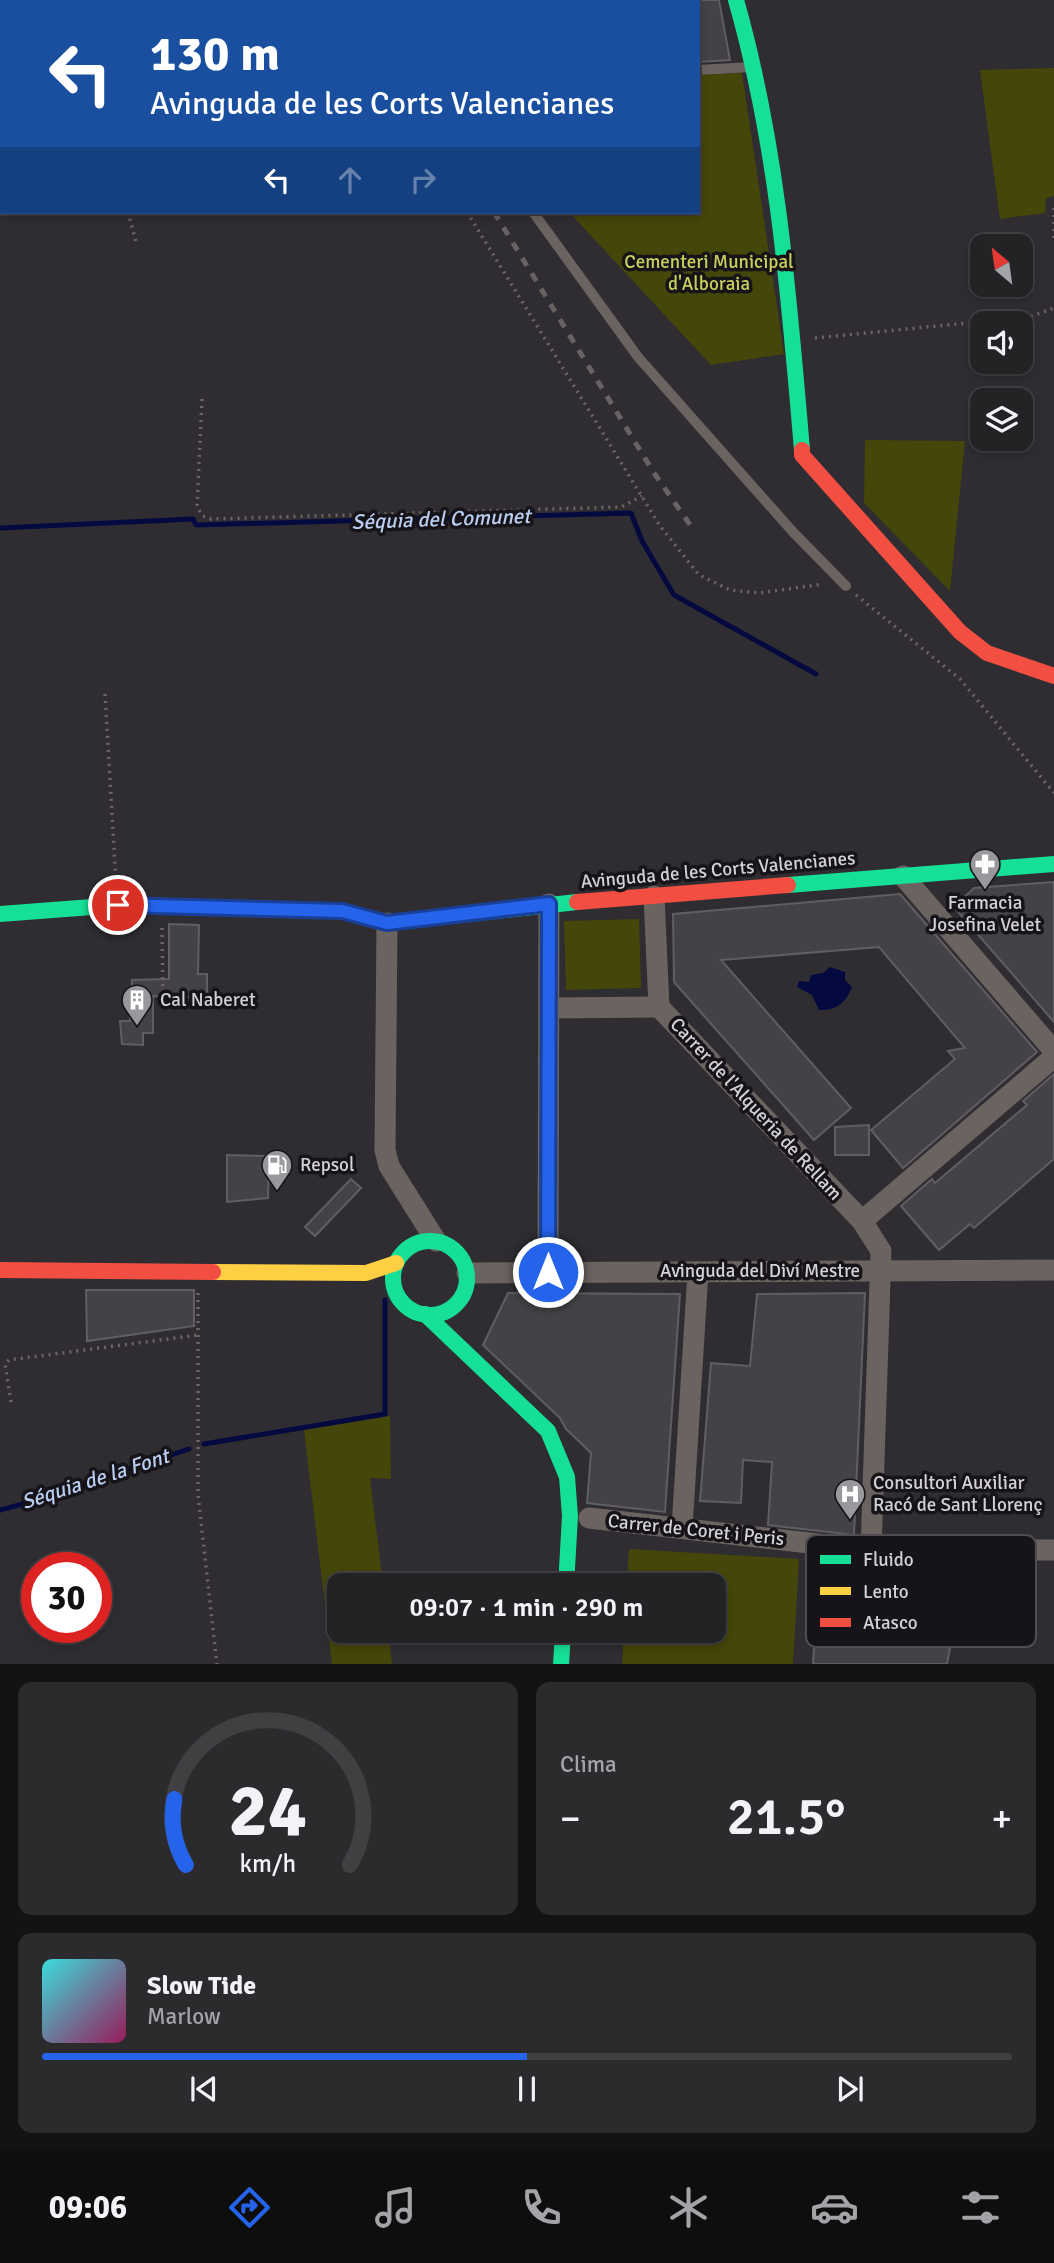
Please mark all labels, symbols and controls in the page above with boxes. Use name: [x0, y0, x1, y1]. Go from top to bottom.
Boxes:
text: 130 m: [150, 24, 280, 84]
icon: left: [35, 28, 126, 119]
text: Avinguda de les Corts Valencianes: [150, 84, 614, 123]
icon: left: [258, 161, 296, 199]
icon: ahead: [331, 161, 369, 199]
icon: right: [404, 161, 442, 199]
north arrow: [970, 234, 1032, 298]
map controls: [970, 234, 1033, 451]
park label: Cementeri Municipal d'Alboraia: [624, 250, 794, 296]
button: sound: [970, 311, 1033, 374]
button: layers: [970, 388, 1033, 451]
water label: Séquia del Comunet: [351, 503, 534, 535]
street label: Avinguda de les Corts Valencianes: [580, 846, 856, 894]
pharmacy icon: Farmacia Josefina Velet: [968, 847, 1002, 891]
pin: [88, 875, 148, 935]
icon: arrive: [99, 886, 137, 924]
place label: Farmacia Josefina Velet: [929, 891, 1042, 937]
building icon: Cal Naberet: [120, 983, 154, 1027]
place label: Cal Naberet: [160, 988, 256, 1012]
street label: Carrer de l'Alqueria de Rellam: [665, 1013, 847, 1205]
fuel station icon: Repsol: [260, 1148, 294, 1192]
place label: Repsol: [300, 1153, 355, 1177]
position arrow: [511, 1235, 585, 1309]
street label: Avinguda del Diví Mestre: [660, 1259, 860, 1283]
water label: Séquia de la Font: [18, 1442, 175, 1515]
place label: Consultori Auxiliar Racó de Sant Llorenç: [873, 1471, 1042, 1517]
hospital icon: Consultori Auxiliar Racó de Sant Llorenç: [833, 1477, 867, 1521]
street label: Carrer de Coret i Peris: [607, 1509, 785, 1551]
legend: [806, 1535, 1036, 1647]
text: Fluido: [863, 1548, 914, 1572]
speed limit sign: 30: [21, 1552, 112, 1643]
text: Lento: [863, 1580, 909, 1604]
text: 09:07 · 1 min · 290 m: [410, 1592, 643, 1624]
text: Atasco: [863, 1611, 918, 1635]
text: Clima: [560, 1750, 617, 1779]
text: 24: [229, 1767, 307, 1856]
text: 21.5°: [727, 1785, 845, 1849]
text: −: [560, 1795, 581, 1842]
text: +: [991, 1795, 1012, 1842]
text: km/h: [240, 1847, 296, 1878]
text: Slow Tide: [147, 1970, 256, 2002]
text: Marlow: [147, 2002, 221, 2031]
icon: previous: [185, 2070, 223, 2108]
icon: pause: [508, 2070, 546, 2108]
icon: next: [831, 2070, 869, 2108]
icon: directions: [225, 2183, 274, 2232]
icon: music: [371, 2183, 420, 2232]
icon: phone: [517, 2183, 566, 2232]
icon: climate: [664, 2183, 713, 2232]
icon: car: [810, 2183, 859, 2232]
icon: filters: [956, 2183, 1005, 2232]
text: 09:06: [49, 2188, 127, 2227]

